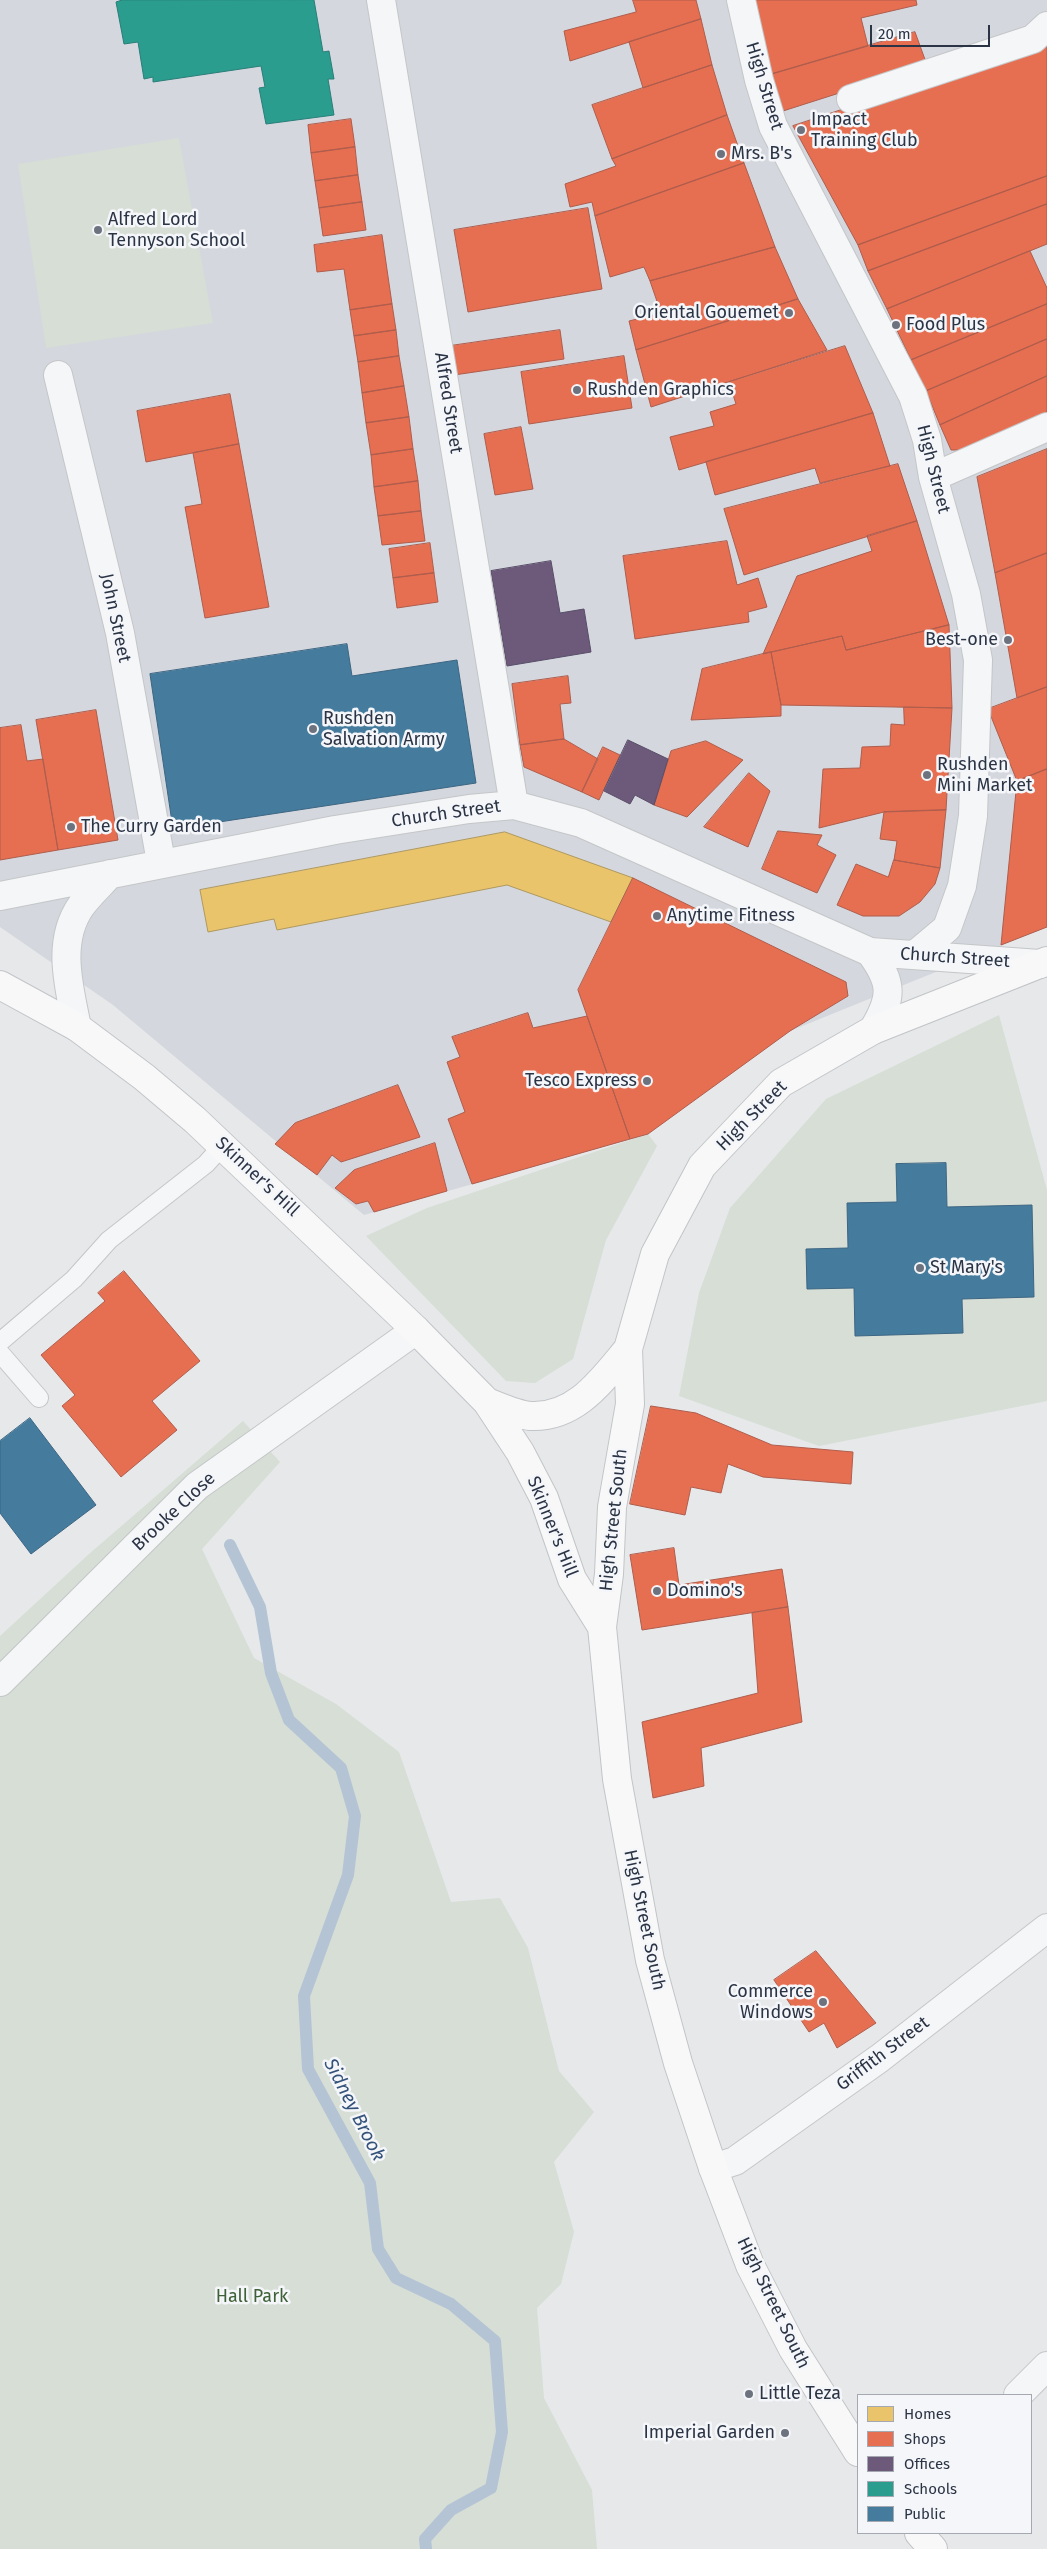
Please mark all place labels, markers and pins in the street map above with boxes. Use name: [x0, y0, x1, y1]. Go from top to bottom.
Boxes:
place label: Impact Training Club: [811, 109, 918, 152]
marker: Impact Training Club: [795, 124, 807, 136]
place label: Mrs. B's: [731, 143, 792, 165]
marker: Mrs. B's: [715, 148, 727, 160]
place label: Alfred Lord Tennyson School: [108, 209, 245, 252]
marker: Alfred Lord Tennyson School: [92, 224, 104, 236]
place label: Oriental Gouemet: [634, 302, 779, 324]
marker: Oriental Gouemet: [783, 307, 795, 319]
place label: Food Plus: [906, 314, 985, 336]
marker: Food Plus: [890, 319, 902, 331]
place label: Rushden Graphics: [587, 379, 734, 401]
marker: Rushden Graphics: [571, 384, 583, 396]
place label: Best-one: [925, 629, 998, 651]
marker: Best-one: [1002, 634, 1014, 646]
place label: Rushden Salvation Army: [323, 708, 445, 751]
marker: Rushden Salvation Army: [307, 723, 319, 735]
place label: Rushden Mini Market: [937, 754, 1033, 796]
marker: Rushden Mini Market: [921, 769, 933, 781]
place label: The Curry Garden: [81, 816, 222, 838]
marker: The Curry Garden: [65, 821, 77, 833]
place label: Anytime Fitness: [667, 905, 795, 927]
marker: Anytime Fitness: [651, 910, 663, 922]
place label: Tesco Express: [525, 1070, 637, 1092]
marker: Tesco Express: [641, 1075, 653, 1087]
place label: St Mary's: [930, 1257, 1003, 1279]
marker: St Mary's: [914, 1262, 926, 1274]
place label: Domino's: [667, 1580, 743, 1602]
marker: Domino's: [651, 1585, 663, 1597]
place label: Commerce Windows: [728, 1981, 813, 2024]
marker: Commerce Windows: [817, 1996, 829, 2008]
place label: Little Teza: [759, 2383, 841, 2405]
marker: Little Teza: [743, 2388, 755, 2400]
place label: Imperial Garden: [643, 2422, 775, 2444]
marker: Imperial Garden: [779, 2427, 791, 2439]

